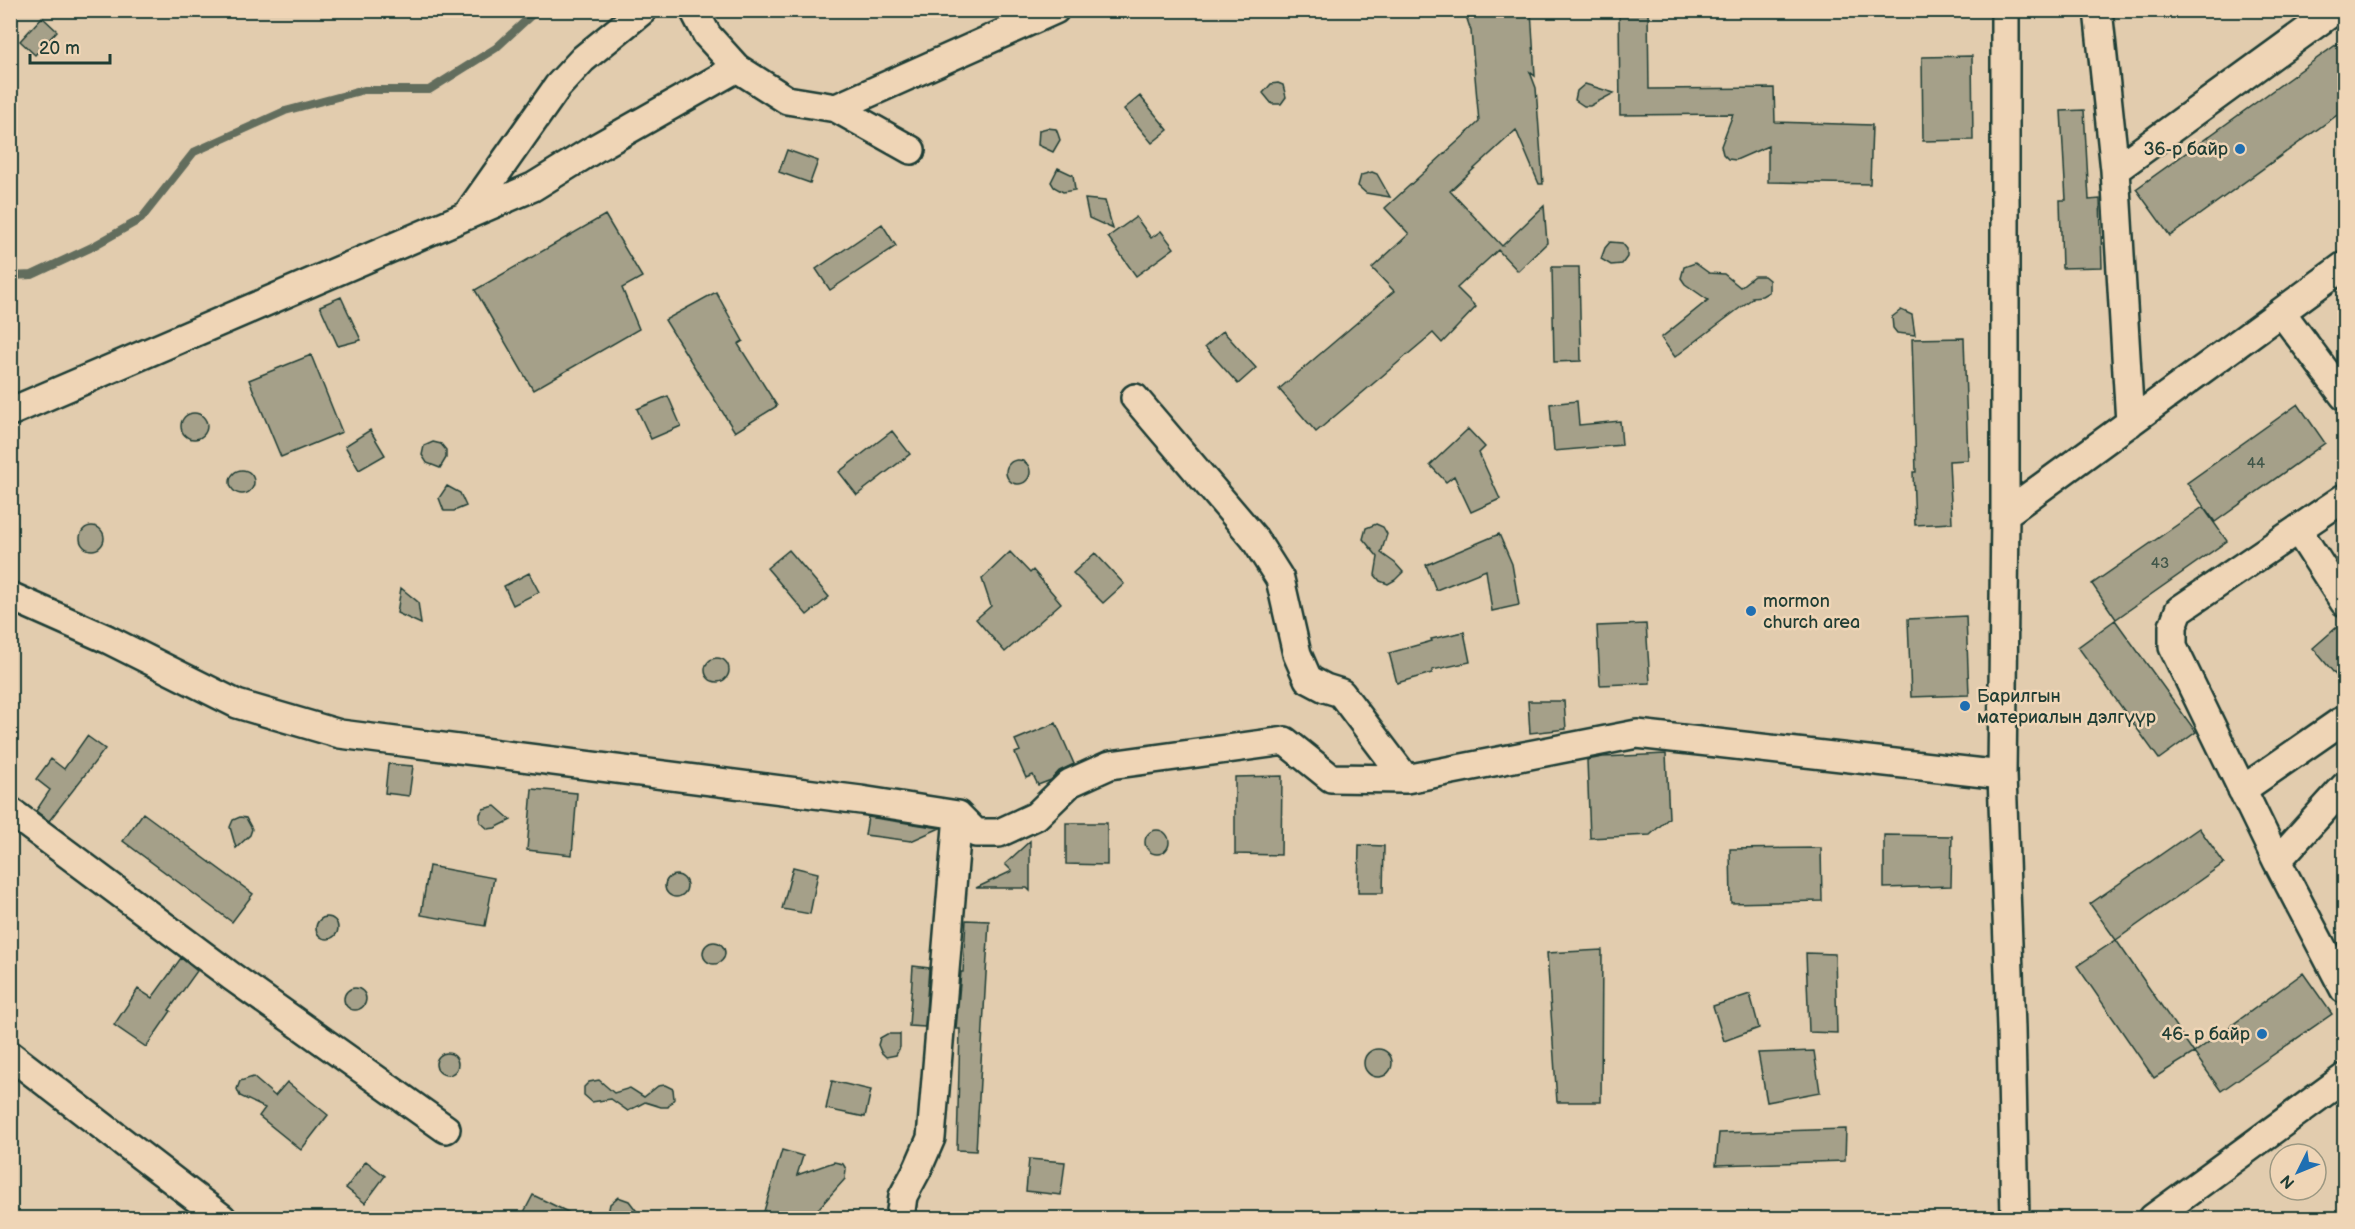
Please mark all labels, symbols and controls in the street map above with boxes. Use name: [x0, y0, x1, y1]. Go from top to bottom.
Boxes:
scale bar: [30, 27, 110, 65]
text: 20 m: [39, 38, 80, 59]
place label: 36-р байр: [2143, 139, 2228, 160]
marker: 36-р байр: [2233, 142, 2247, 156]
house number: 44: [2247, 454, 2265, 473]
house number: 43: [2151, 554, 2169, 573]
place label: mormon church area: [1763, 591, 1860, 633]
marker: mormon church area: [1744, 604, 1758, 618]
place label: Барилгын материалын дэлгүүр: [1977, 686, 2156, 728]
marker: Барилгын материалын дэлгүүр: [1958, 699, 1972, 713]
place label: 46- р байр: [2161, 1024, 2250, 1045]
marker: 46- р байр: [2255, 1027, 2269, 1041]
north arrow: [2268, 1142, 2328, 1202]
text: N: [2277, 1170, 2299, 1192]

